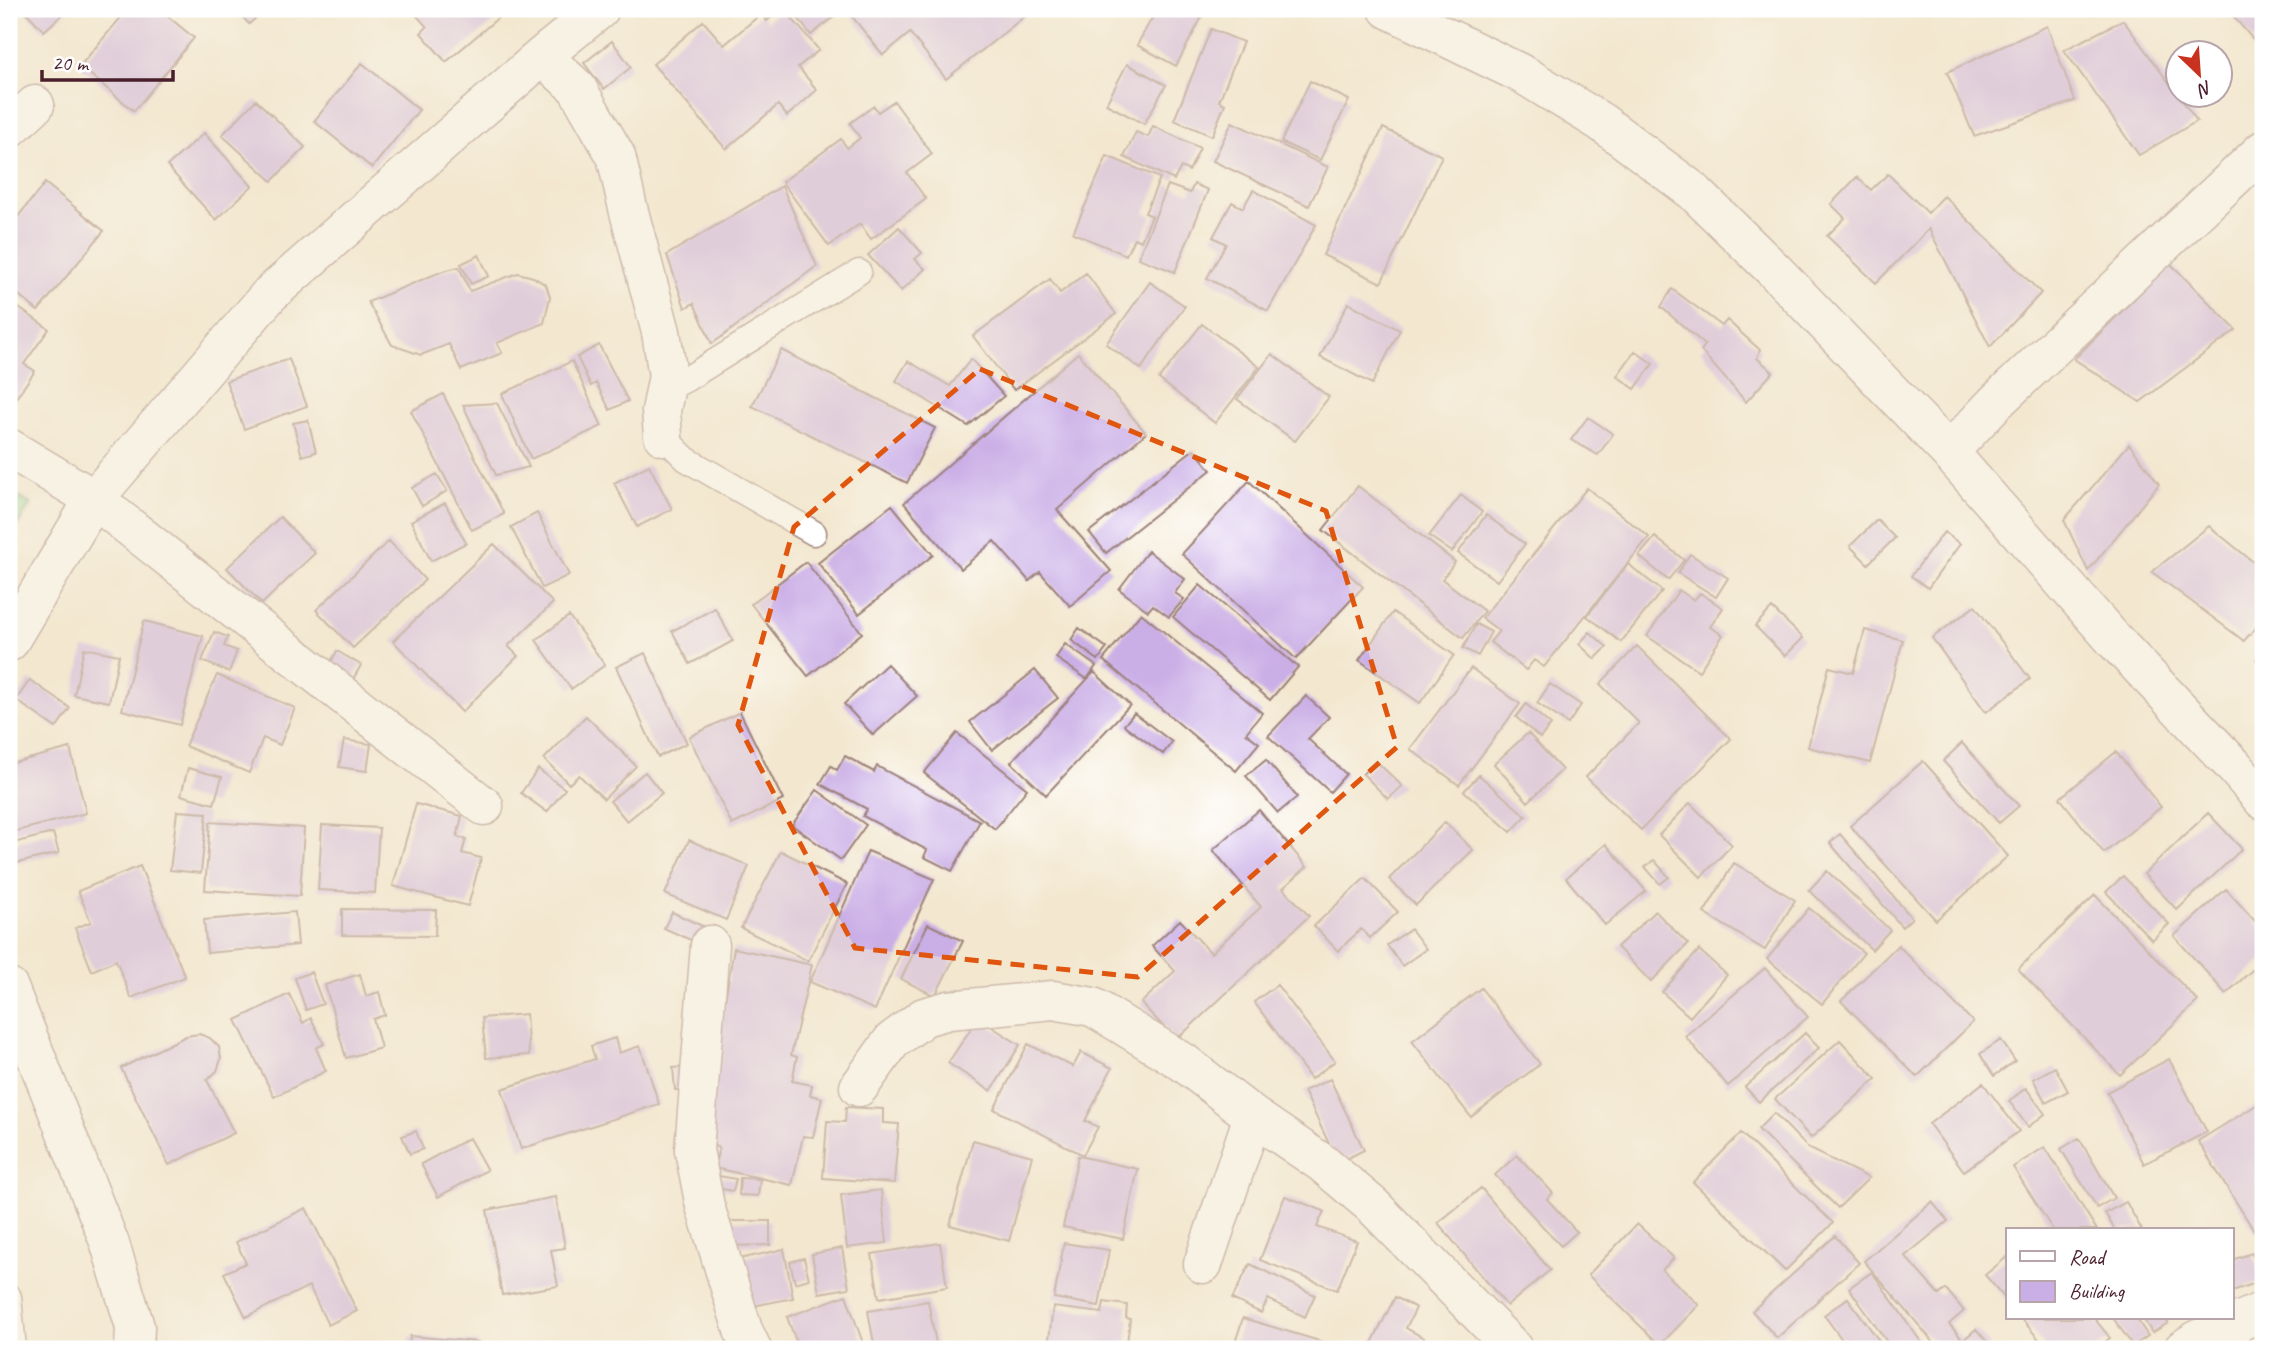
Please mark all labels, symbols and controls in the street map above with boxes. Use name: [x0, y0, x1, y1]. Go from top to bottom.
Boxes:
scale bar: [42, 38, 173, 82]
north arrow: [2164, 38, 2234, 108]
text: 20 m: [52, 50, 90, 76]
text: N: [2192, 75, 2216, 103]
legend: [2006, 1228, 2234, 1320]
text: Road: [2069, 1244, 2108, 1270]
text: Building: [2069, 1278, 2126, 1304]

